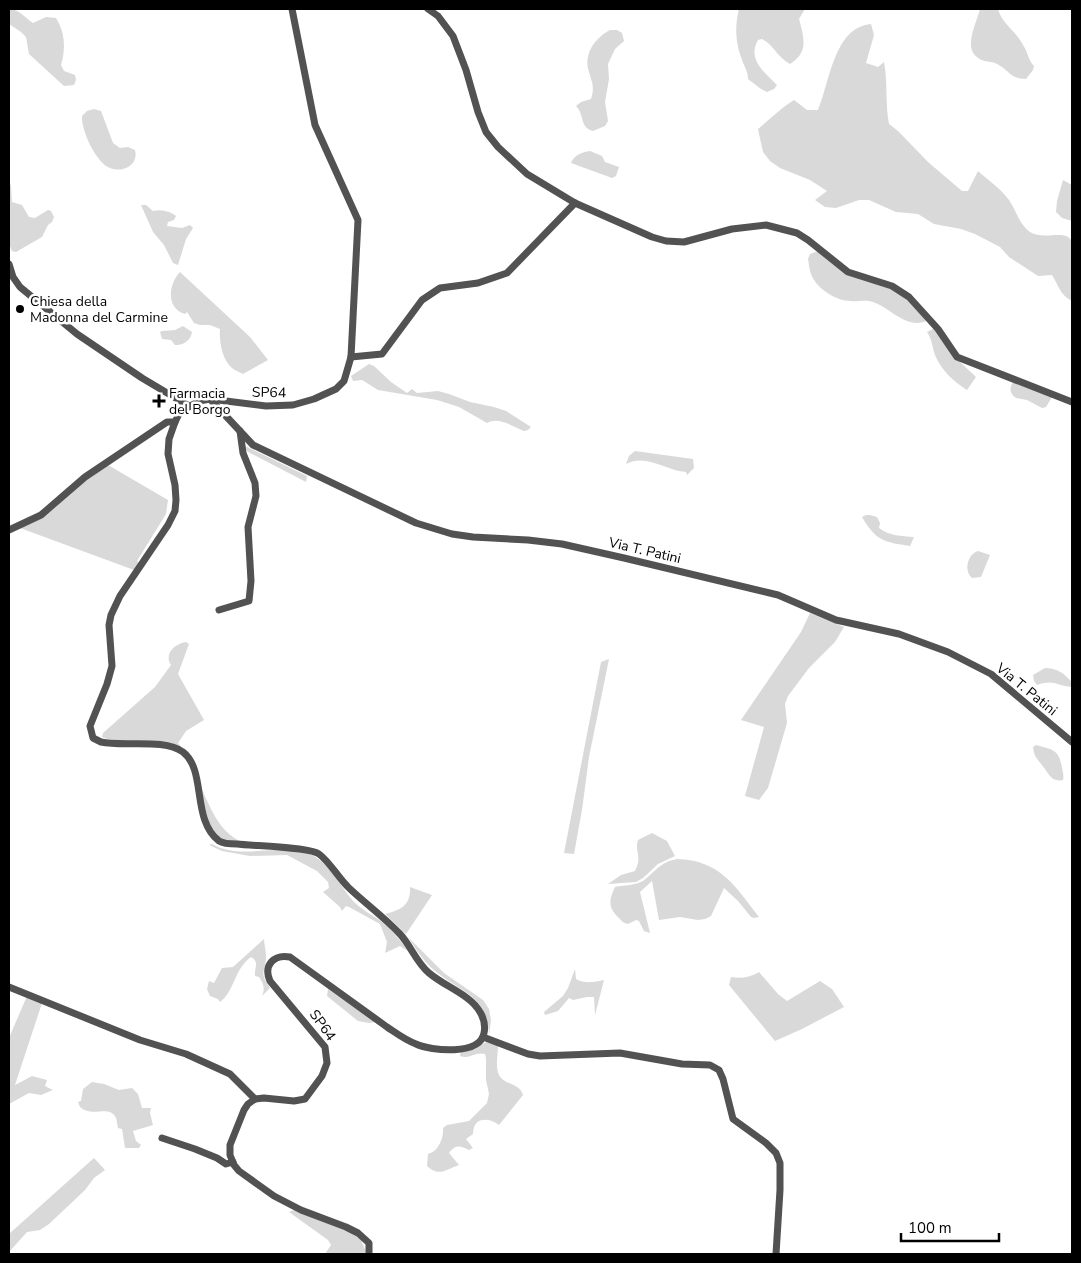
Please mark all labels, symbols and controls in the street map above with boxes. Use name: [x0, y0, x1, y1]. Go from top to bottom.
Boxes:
place label: Chiesa della Madonna del Carmine: [30, 292, 168, 327]
marker: Chiesa della Madonna del Carmine: [14, 303, 26, 315]
street label: SP64: [252, 383, 286, 402]
place label: Farmacia del Borgo: [169, 384, 231, 419]
marker: Farmacia del Borgo: [153, 395, 165, 407]
street label: Via T. Patini: [606, 533, 683, 568]
street label: Via T. Patini: [991, 658, 1061, 720]
street label: SP64: [305, 1006, 340, 1045]
scale bar: [901, 1210, 998, 1242]
text: 100 m: [908, 1218, 952, 1238]

